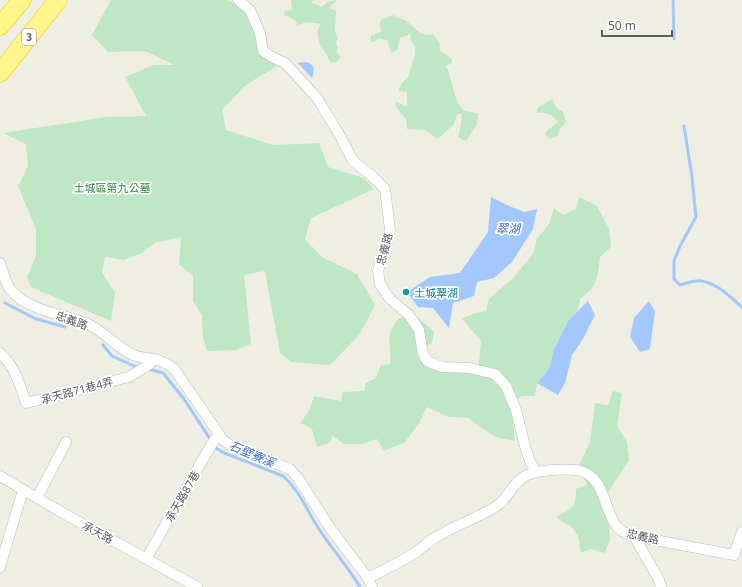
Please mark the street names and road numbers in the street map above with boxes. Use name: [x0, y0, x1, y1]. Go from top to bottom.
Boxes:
road number: 3: [22, 29, 36, 45]
street label: 忠義路: [372, 231, 396, 267]
street label: 忠義路: [54, 307, 90, 333]
street label: 承天路71巷4弄: [39, 373, 115, 407]
street label: 承天路87巷: [161, 468, 203, 524]
street label: 承天路: [80, 517, 116, 547]
street label: 忠義路: [625, 525, 661, 547]

